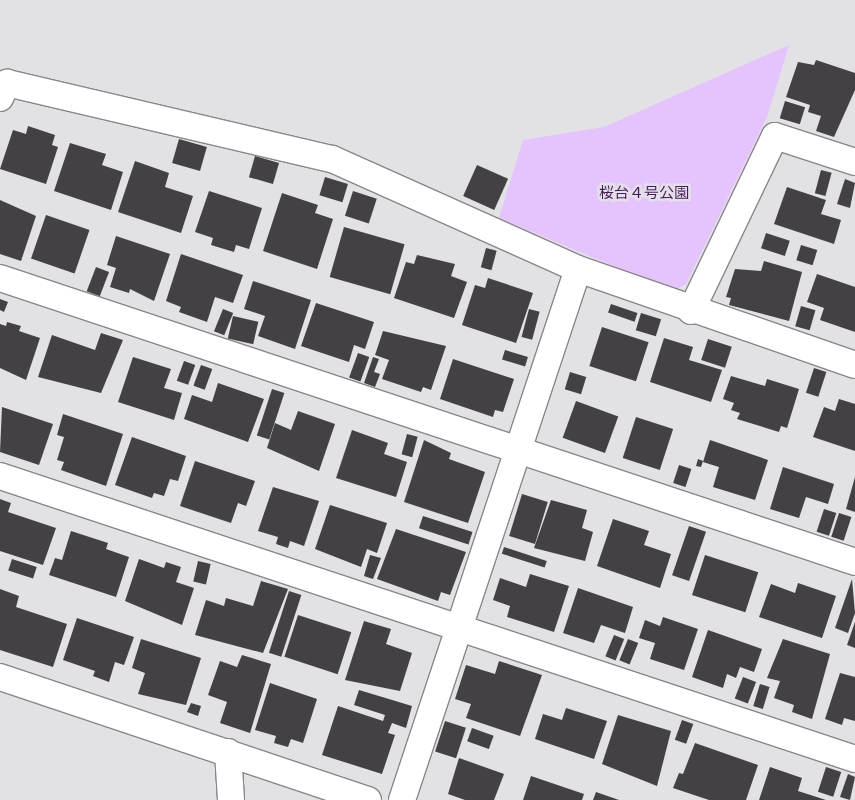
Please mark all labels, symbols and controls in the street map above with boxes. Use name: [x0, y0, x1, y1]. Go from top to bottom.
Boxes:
park label: 桜台４号公園: [599, 185, 689, 203]

